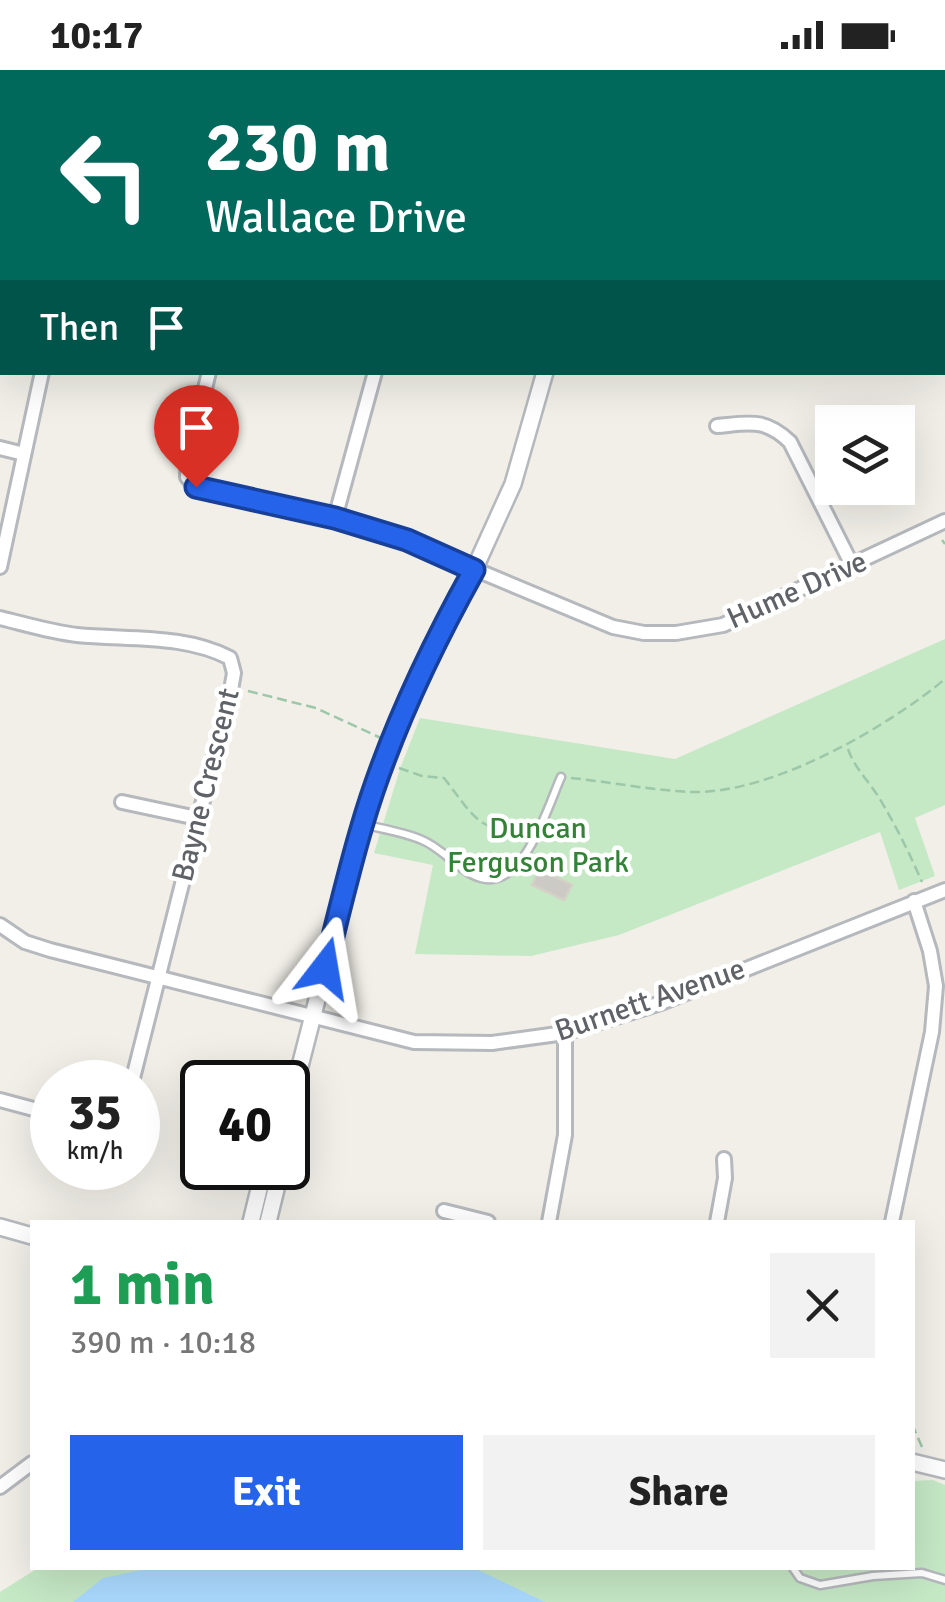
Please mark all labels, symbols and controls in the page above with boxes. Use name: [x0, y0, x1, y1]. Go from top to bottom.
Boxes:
text: 10:17: [50, 12, 143, 59]
text: 230 m: [205, 104, 390, 190]
icon: left: [40, 110, 170, 240]
text: Wallace Drive: [205, 190, 467, 245]
icon: arrive: [139, 300, 194, 355]
text: Then: [40, 304, 119, 351]
pin: [154, 385, 239, 488]
icon: arrive: [169, 400, 224, 455]
map controls: [815, 405, 915, 505]
button: layers: [815, 405, 915, 505]
street label: Hume Drive: [721, 543, 873, 637]
street label: Bayne Crescent: [164, 685, 248, 885]
park label: Duncan Ferguson Park: [447, 810, 629, 881]
position arrow: [273, 916, 377, 1020]
street label: Burnett Avenue: [550, 950, 750, 1050]
speed limit sign: 40: [180, 1060, 310, 1190]
text: 35: [68, 1082, 122, 1144]
text: km/h: [67, 1135, 123, 1166]
text: 1 min: [70, 1248, 215, 1322]
button: close: [770, 1253, 875, 1358]
text: 390 m · 10:18: [70, 1323, 256, 1362]
button: Exit: [70, 1435, 463, 1550]
button: Share: [483, 1435, 875, 1550]

